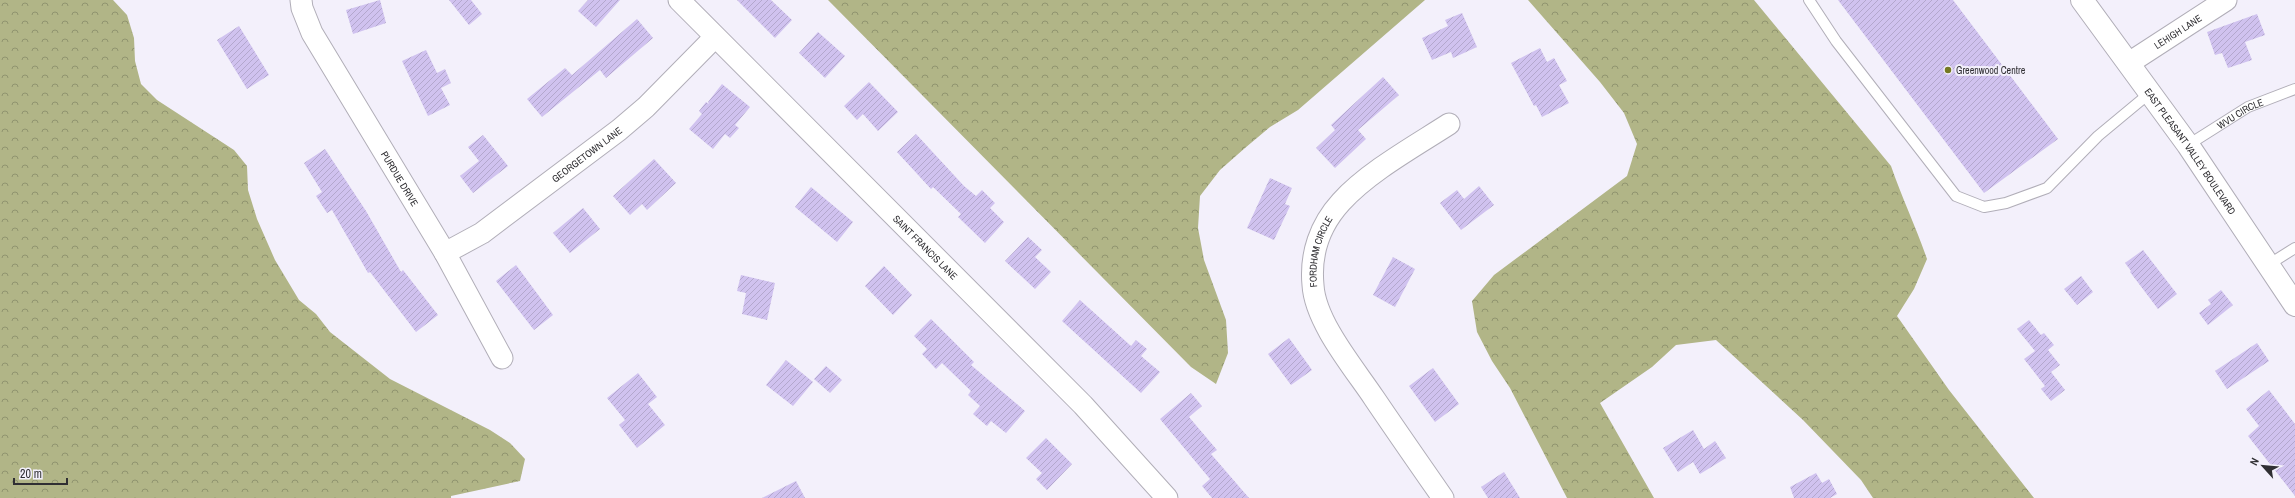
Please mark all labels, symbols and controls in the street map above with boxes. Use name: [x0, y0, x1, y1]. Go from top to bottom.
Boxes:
street label: LEHIGH LANE: [2152, 12, 2204, 52]
place label: Greenwood Centre: [1956, 64, 2026, 77]
marker: Greenwood Centre: [1943, 65, 1953, 75]
street label: EAST PLEASANT VALLEY BOULEVARD: [2141, 86, 2239, 217]
street label: WVU CIRCLE: [2215, 96, 2265, 132]
street label: GEORGETOWN LANE: [549, 124, 625, 185]
street label: PURDUE DRIVE: [378, 149, 421, 209]
street label: SAINT FRANCIS LANE: [890, 212, 960, 283]
street label: FORDHAM CIRCLE: [1306, 214, 1336, 288]
north arrow: [2243, 446, 2283, 486]
text: N: [2246, 455, 2262, 468]
scale bar: [14, 460, 67, 486]
text: 20 m: [20, 466, 42, 482]

